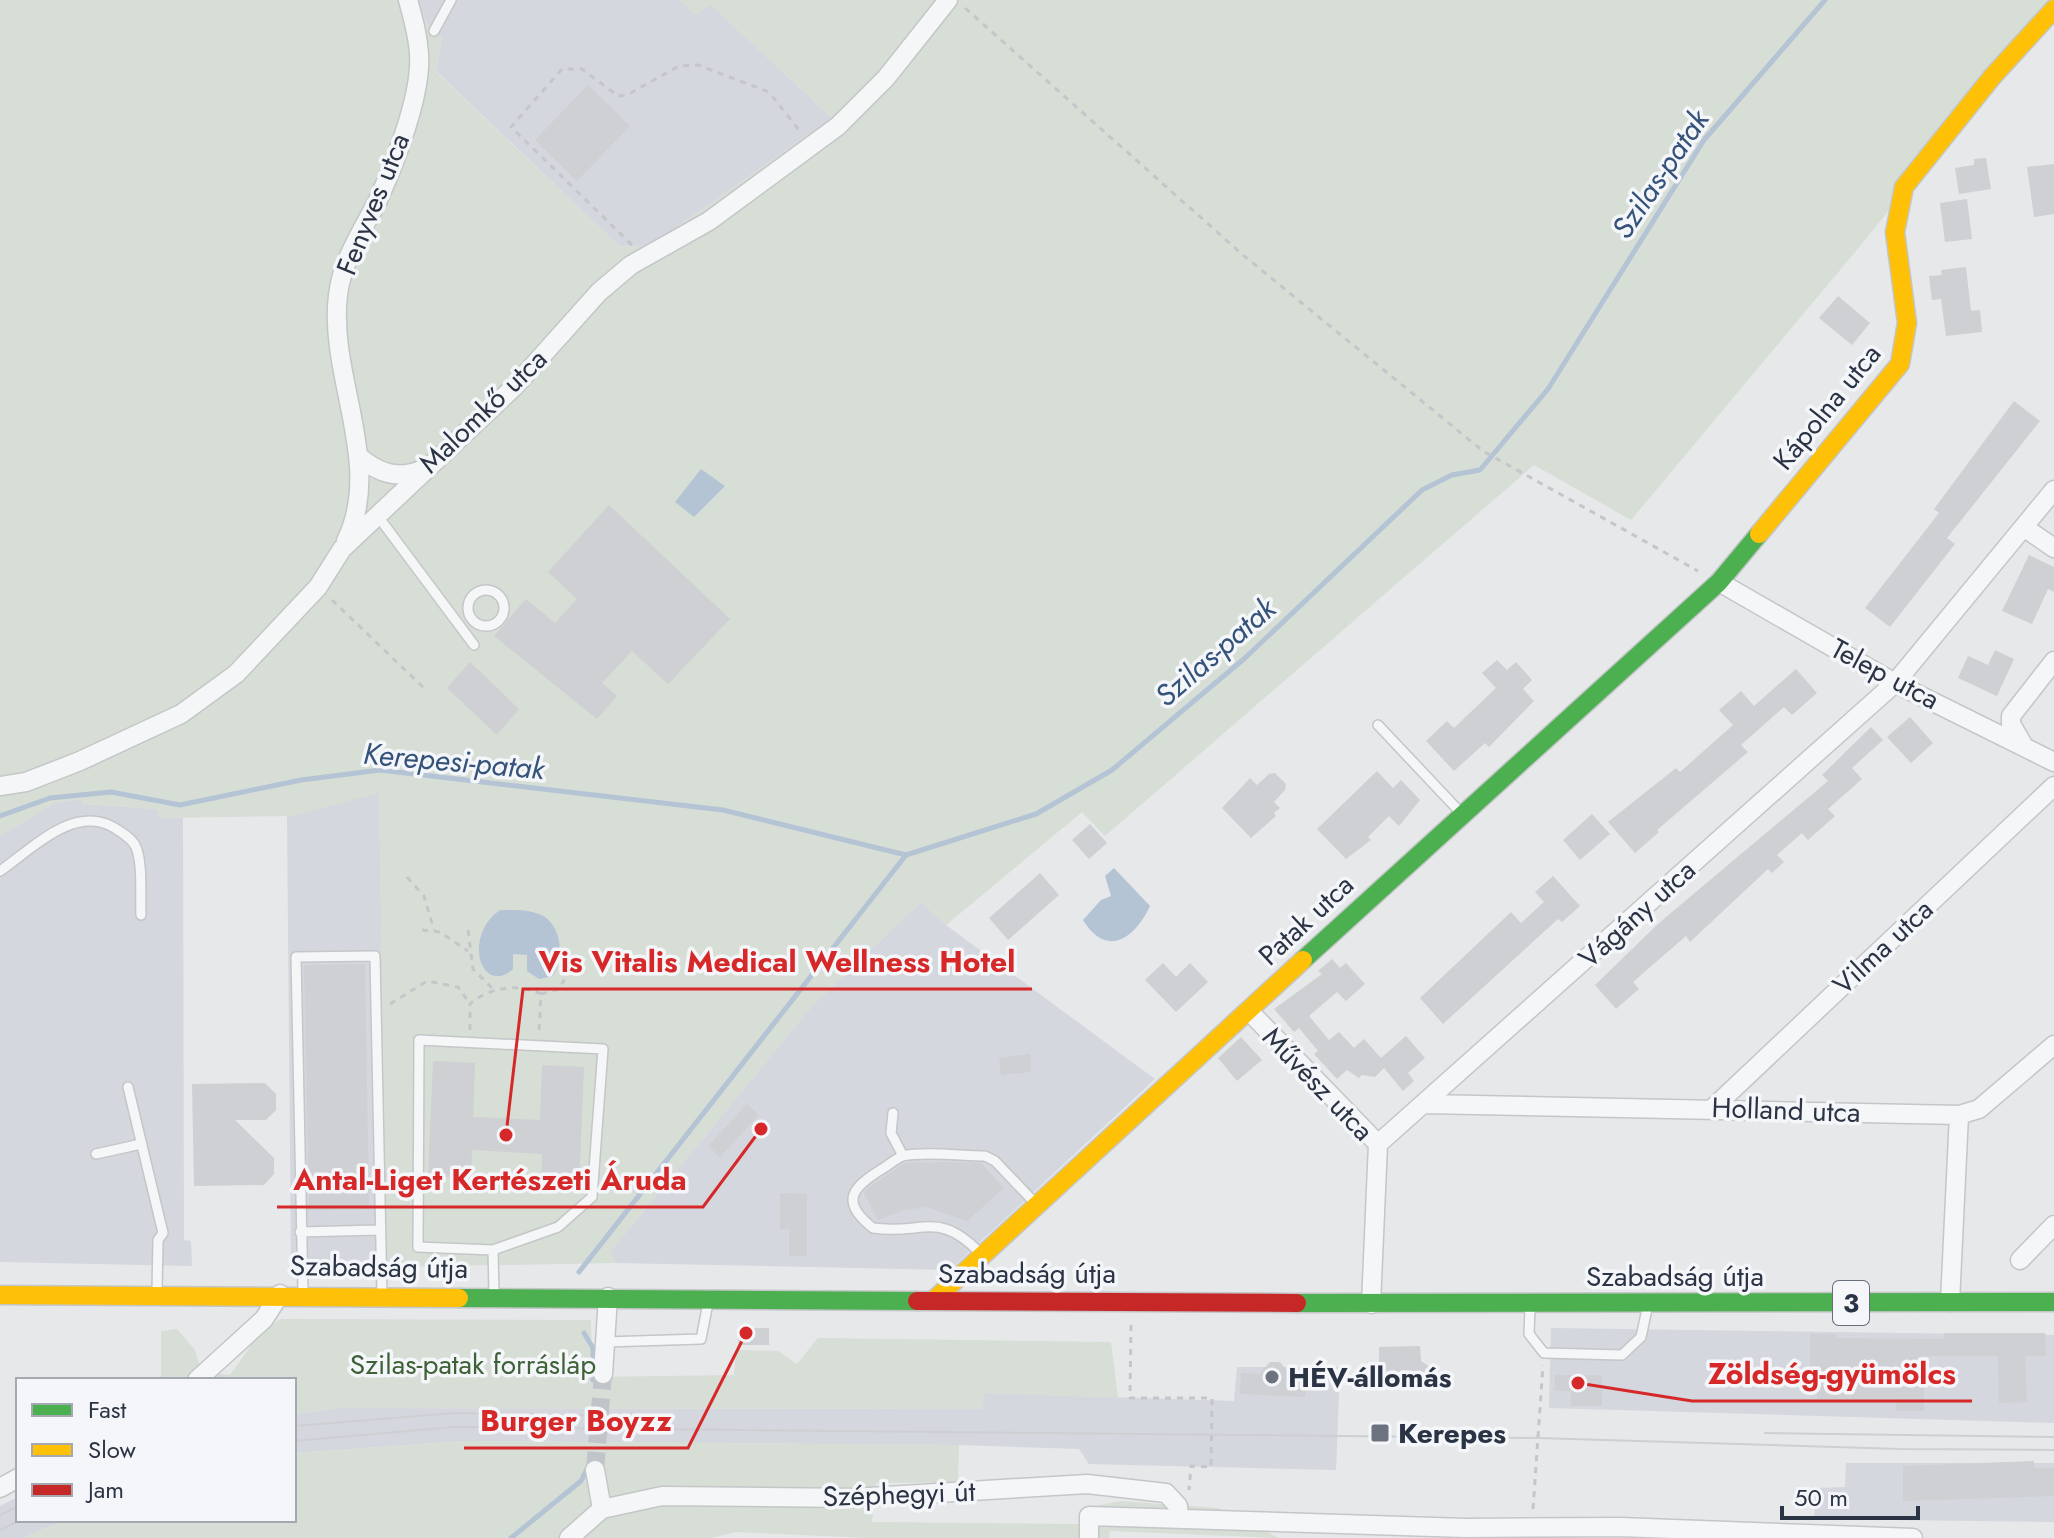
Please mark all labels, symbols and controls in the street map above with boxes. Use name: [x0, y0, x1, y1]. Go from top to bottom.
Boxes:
water label: Szilas-patak: [1601, 100, 1720, 247]
street label: Fenyves utca: [326, 127, 420, 281]
street label: Kápolna utca: [1763, 335, 1891, 479]
street label: Malomkő utca: [410, 339, 556, 483]
water label: Szilas-patak: [1145, 587, 1286, 717]
street label: Telep utca: [1823, 628, 1947, 720]
water label: Kerepesi-patak: [362, 732, 548, 790]
street label: Vágány utca: [1569, 850, 1705, 978]
street label: Patak utca: [1249, 865, 1363, 975]
street label: Vilma utca: [1824, 890, 1942, 1004]
callout: Vis Vitalis Medical Wellness Hotel: [523, 935, 1032, 989]
text: Vis Vitalis Medical Wellness Hotel: [538, 940, 1015, 983]
street label: Művész utca: [1253, 1018, 1383, 1150]
street label: Holland utca: [1711, 1087, 1861, 1133]
callout: Antal-Liget Kertészeti Áruda: [277, 1153, 703, 1207]
text: Antal-Liget Kertészeti Áruda: [292, 1158, 687, 1201]
street label: Szabadság útja: [290, 1245, 468, 1289]
street label: Szabadság útja: [938, 1253, 1116, 1294]
street label: Szabadság útja: [1586, 1256, 1764, 1297]
road number: 3: [1833, 1281, 1869, 1325]
park label: Szilas-patak forrásláp: [350, 1344, 596, 1385]
callout: Zöldség-gyümölcs: [1692, 1347, 1972, 1401]
text: Zöldség-gyümölcs: [1708, 1352, 1956, 1395]
place label: HÉV-állomás: [1288, 1357, 1452, 1398]
marker: HÉV-állomás: [1263, 1368, 1281, 1386]
legend: [16, 1378, 296, 1522]
text: Fast: [88, 1392, 126, 1427]
callout: Burger Boyzz: [464, 1394, 688, 1448]
text: Burger Boyzz: [480, 1399, 672, 1442]
place label: Kerepes: [1398, 1413, 1506, 1454]
marker: Kerepes: [1369, 1422, 1391, 1444]
text: Slow: [88, 1432, 136, 1467]
scale bar: [1782, 1470, 1918, 1520]
street label: Széphegyi út: [822, 1471, 976, 1517]
text: Jam: [85, 1472, 124, 1507]
text: 50 m: [1794, 1480, 1848, 1515]

